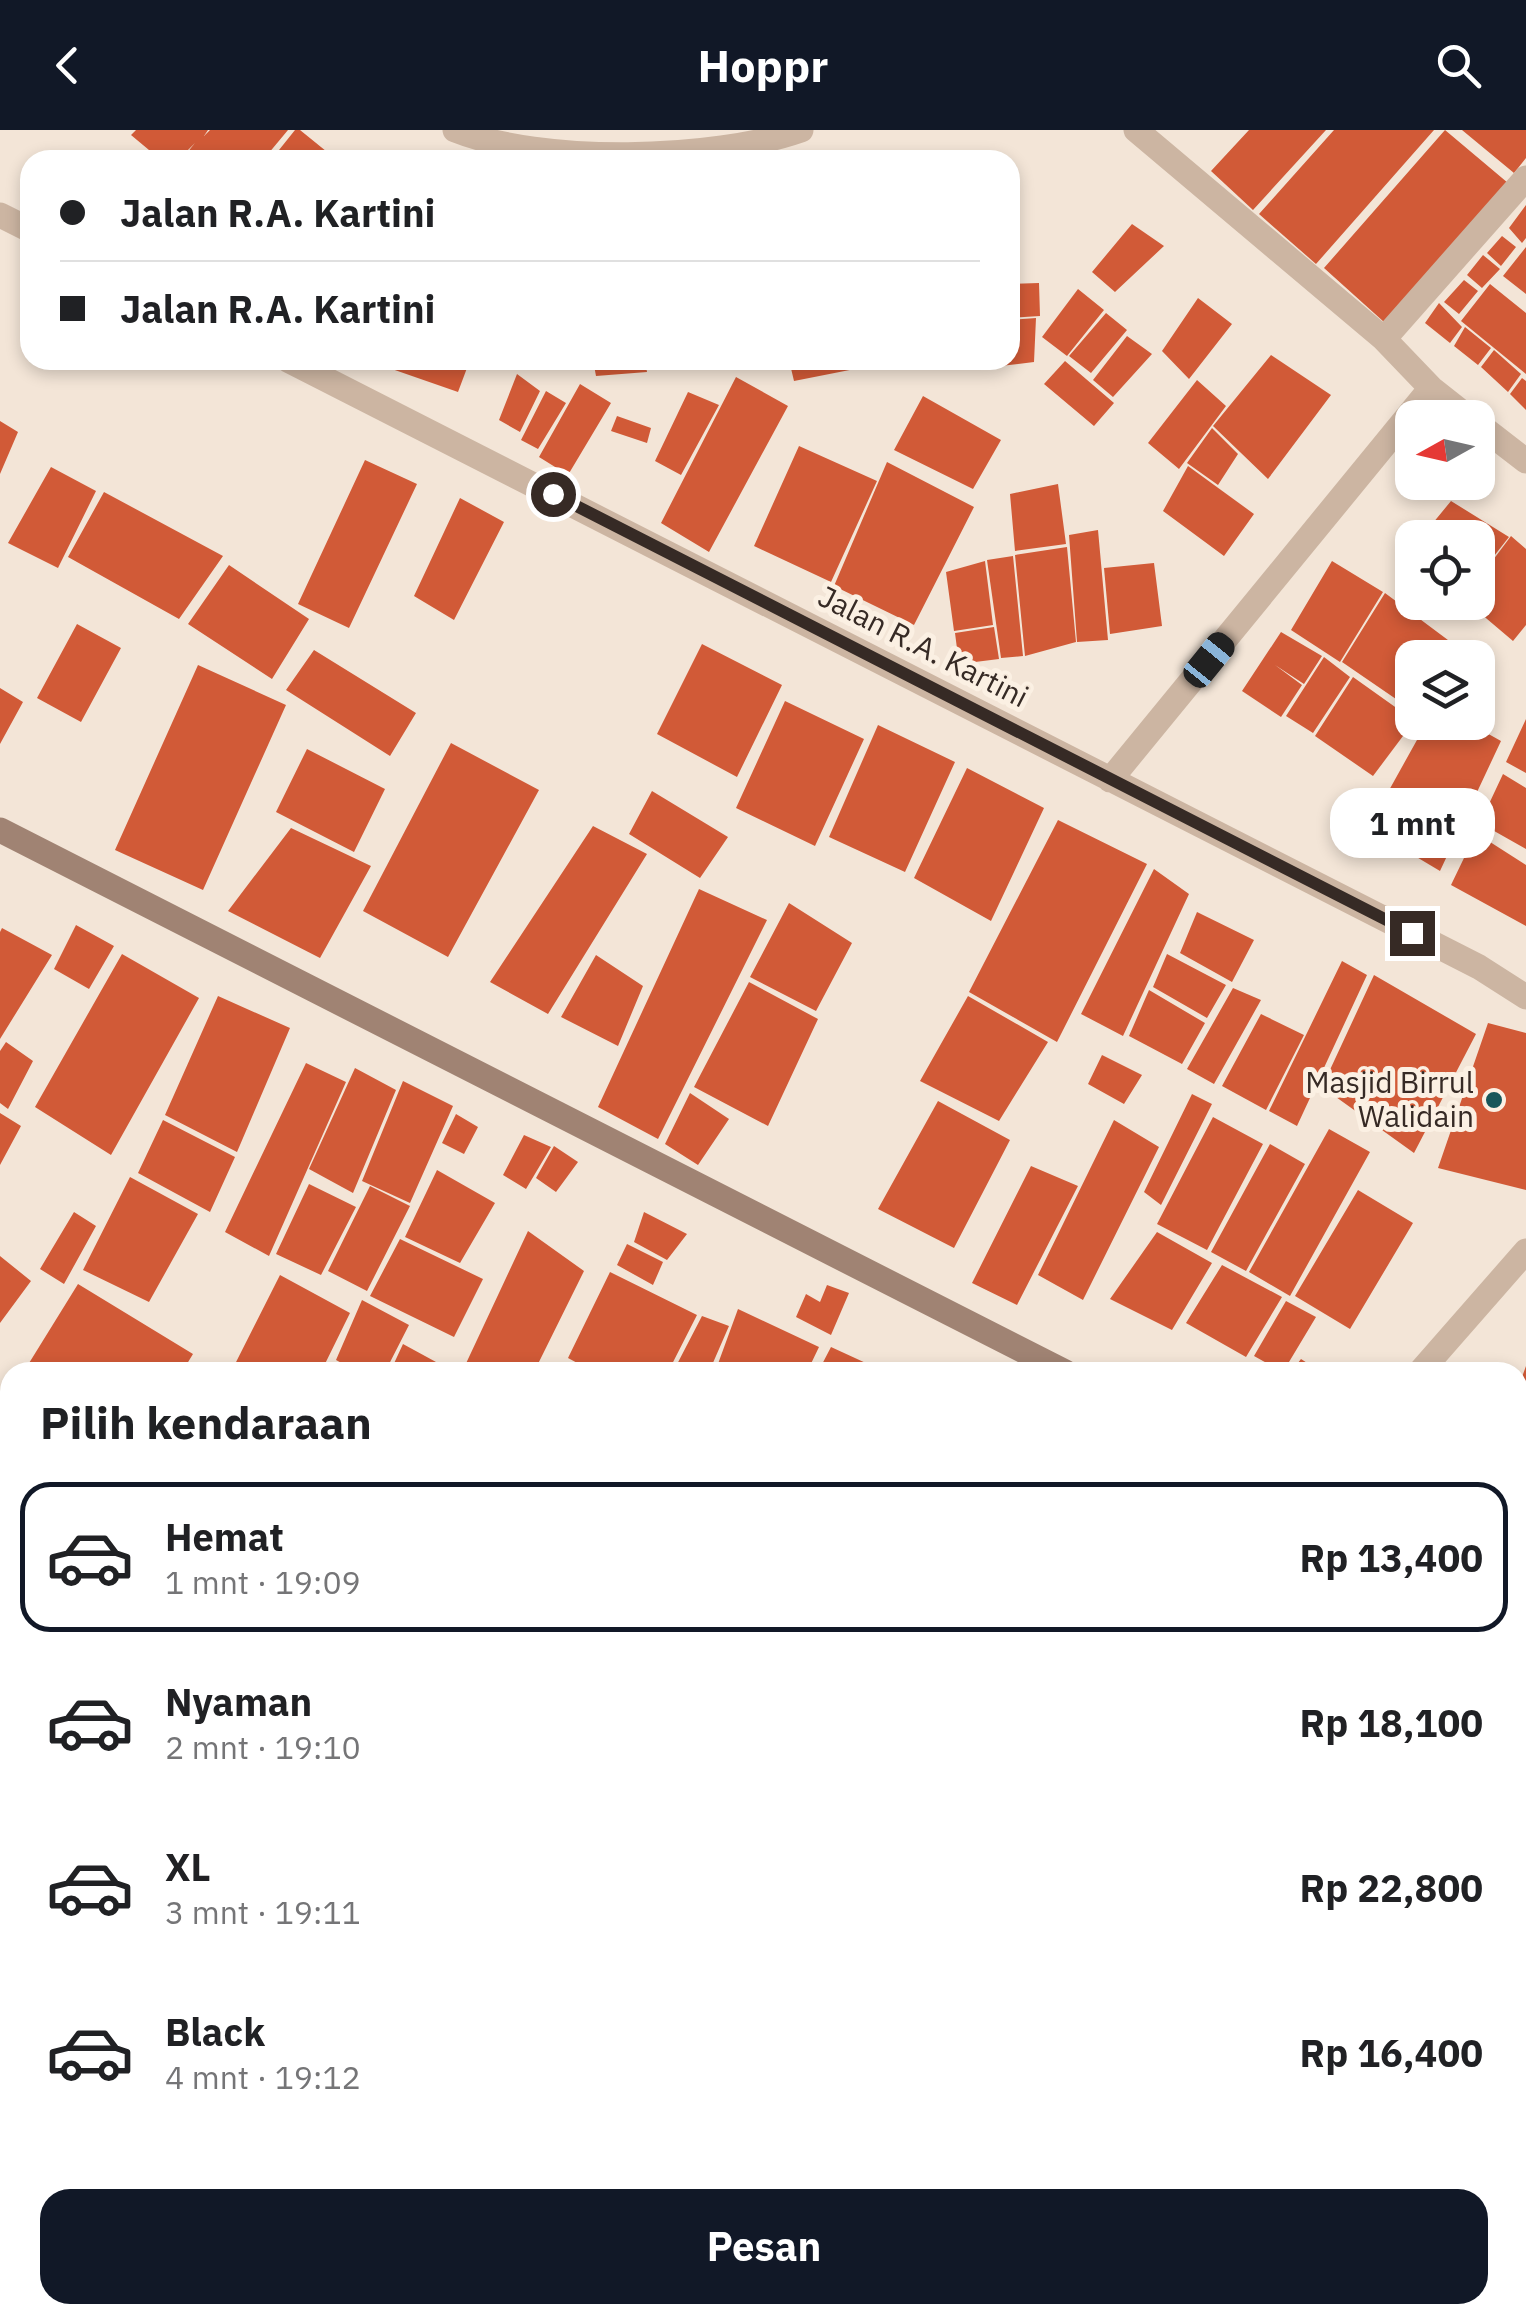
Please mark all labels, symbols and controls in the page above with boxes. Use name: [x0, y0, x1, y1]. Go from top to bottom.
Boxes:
text: Hoppr: [698, 36, 828, 94]
icon: back: [40, 38, 95, 93]
icon: search: [1431, 38, 1486, 93]
text: Jalan R.A. Kartini: [120, 188, 435, 237]
text: Jalan R.A. Kartini: [120, 284, 435, 333]
north arrow: [1395, 400, 1495, 500]
map controls: [1395, 400, 1495, 740]
route start: [531, 472, 576, 517]
button: locate: [1395, 520, 1495, 620]
street label: Jalan R.A. Kartini: [812, 576, 1035, 715]
car: [1178, 627, 1240, 693]
button: layers: [1395, 640, 1495, 740]
callout: 1 mnt: [1330, 788, 1494, 858]
text: 1 mnt: [1369, 802, 1456, 844]
route end: [1390, 911, 1435, 956]
place label: Masjid Birrul Walidain: [1305, 1062, 1474, 1135]
marker: Masjid Birrul Walidain: [1483, 1089, 1505, 1111]
text: Pilih kendaraan: [40, 1393, 372, 1451]
icon: car: [45, 1512, 135, 1602]
text: Hemat: [165, 1512, 284, 1561]
text: Rp 13,400: [1300, 1533, 1483, 1582]
text: 1 mnt · 19:09: [165, 1561, 361, 1603]
icon: car: [45, 1677, 135, 1767]
text: Nyaman: [165, 1677, 312, 1726]
text: Rp 18,100: [1300, 1698, 1483, 1747]
text: 2 mnt · 19:10: [165, 1726, 361, 1768]
icon: car: [45, 1842, 135, 1932]
text: XL: [165, 1842, 211, 1891]
text: Rp 22,800: [1300, 1863, 1483, 1912]
text: 3 mnt · 19:11: [165, 1891, 361, 1933]
icon: car: [45, 2007, 135, 2097]
text: Black: [165, 2007, 265, 2056]
text: Rp 16,400: [1300, 2028, 1483, 2077]
text: 4 mnt · 19:12: [165, 2056, 361, 2098]
button: Pesan: [40, 2189, 1488, 2304]

